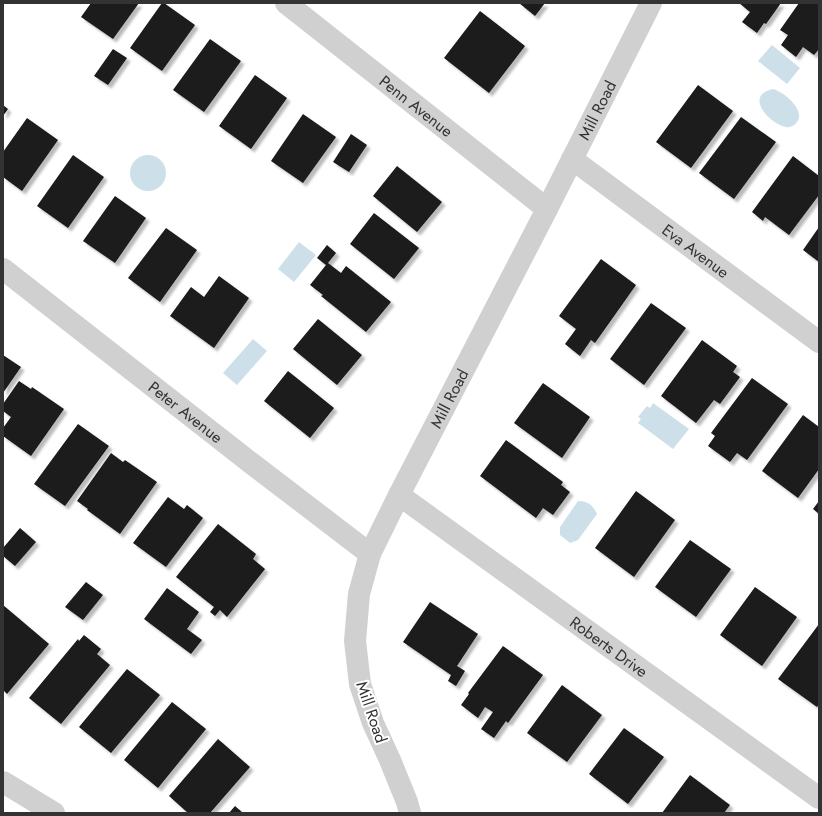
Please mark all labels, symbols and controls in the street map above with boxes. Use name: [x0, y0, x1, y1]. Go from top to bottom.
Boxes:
street label: Penn Avenue: [374, 70, 458, 143]
street label: Mill Road: [573, 77, 622, 144]
street label: Eva Avenue: [657, 219, 734, 284]
street label: Mill Road: [425, 365, 474, 432]
street label: Peter Avenue: [143, 376, 227, 449]
street label: Roberts Drive: [565, 611, 653, 683]
street label: Mill Road: [350, 678, 393, 746]

